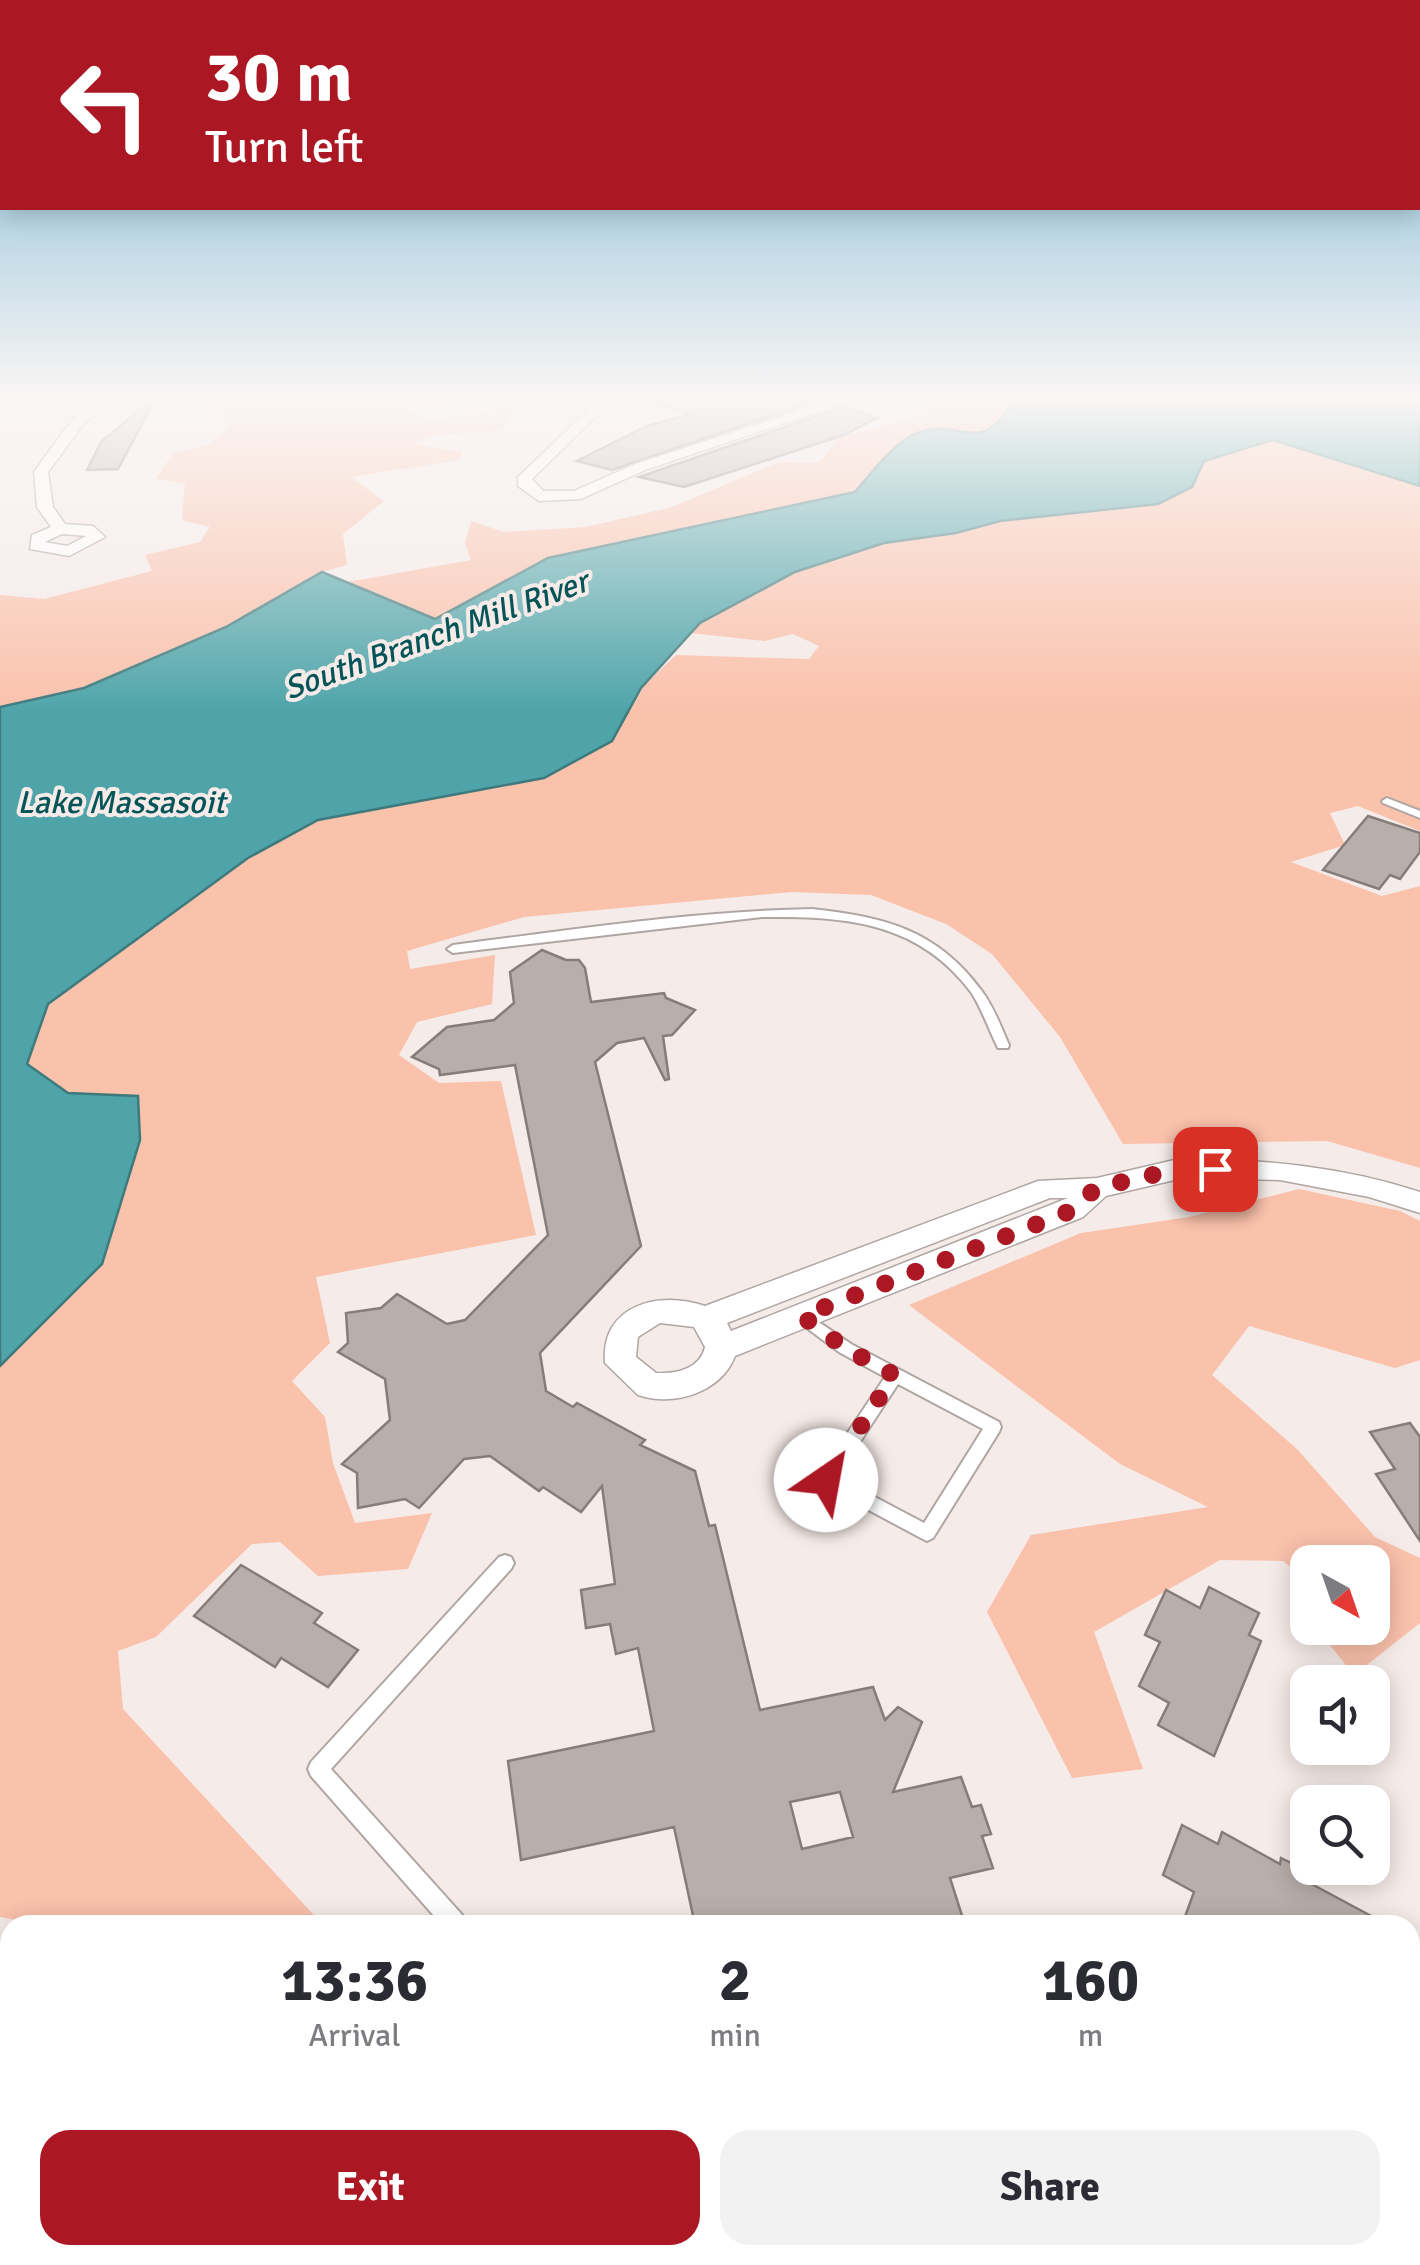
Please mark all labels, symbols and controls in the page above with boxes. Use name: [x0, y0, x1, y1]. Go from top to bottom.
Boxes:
text: 30 m: [205, 34, 353, 120]
icon: left: [40, 40, 170, 170]
text: Turn left: [205, 120, 364, 175]
water label: South Branch Mill River: [279, 560, 597, 708]
water label: Lake Massasoit: [17, 783, 229, 822]
pin: [1173, 1127, 1258, 1212]
icon: arrive: [1188, 1142, 1243, 1197]
position arrow: [774, 1428, 878, 1532]
north arrow: [1290, 1545, 1390, 1645]
map controls: [1290, 1545, 1390, 1885]
button: sound: [1290, 1665, 1390, 1765]
button: search: [1290, 1785, 1390, 1885]
text: 13:36: [281, 1944, 428, 2018]
text: 2: [719, 1944, 751, 2018]
text: 160: [1042, 1944, 1139, 2018]
text: Arrival: [309, 2016, 401, 2055]
text: min: [709, 2016, 761, 2055]
text: m: [1078, 2016, 1103, 2055]
button: Exit: [40, 2130, 700, 2245]
button: Share: [720, 2130, 1380, 2245]

